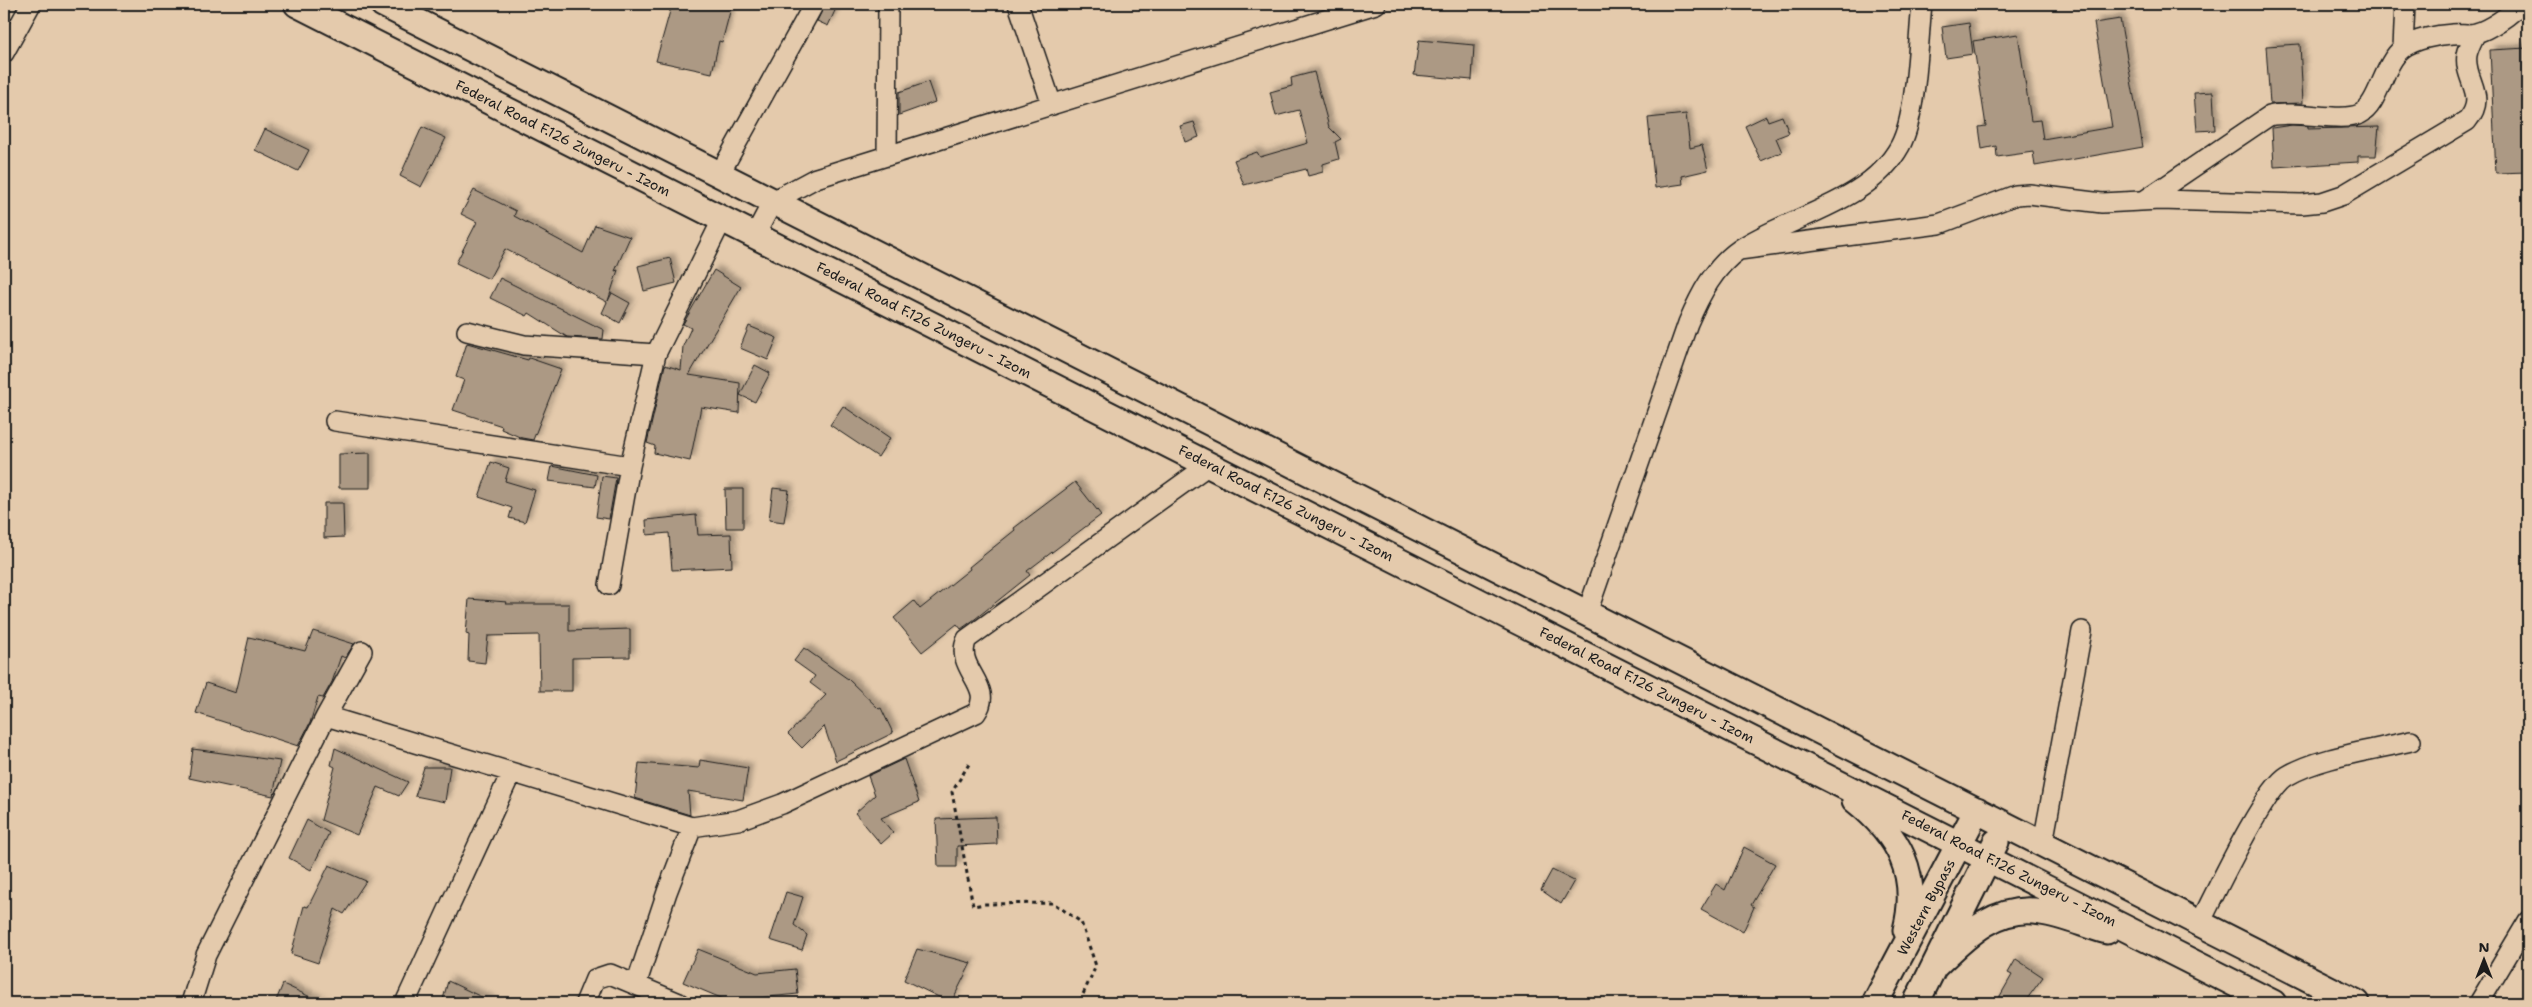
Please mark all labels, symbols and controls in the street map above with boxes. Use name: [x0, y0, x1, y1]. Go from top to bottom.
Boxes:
street label: Federal Road F.126 Zungeru - Izom: [452, 76, 674, 200]
street label: Federal Road F.126 Zungeru - Izom: [813, 258, 1035, 382]
street label: Federal Road F.126 Zungeru - Izom: [1175, 441, 1397, 565]
street label: Federal Road F.126 Zungeru - Izom: [1536, 623, 1758, 747]
street label: Federal Road F.126 Zungeru - Izom: [1898, 806, 2120, 930]
street label: Western Bypass: [1893, 856, 1959, 958]
north arrow: [2460, 934, 2510, 984]
text: N: [2478, 938, 2490, 956]

